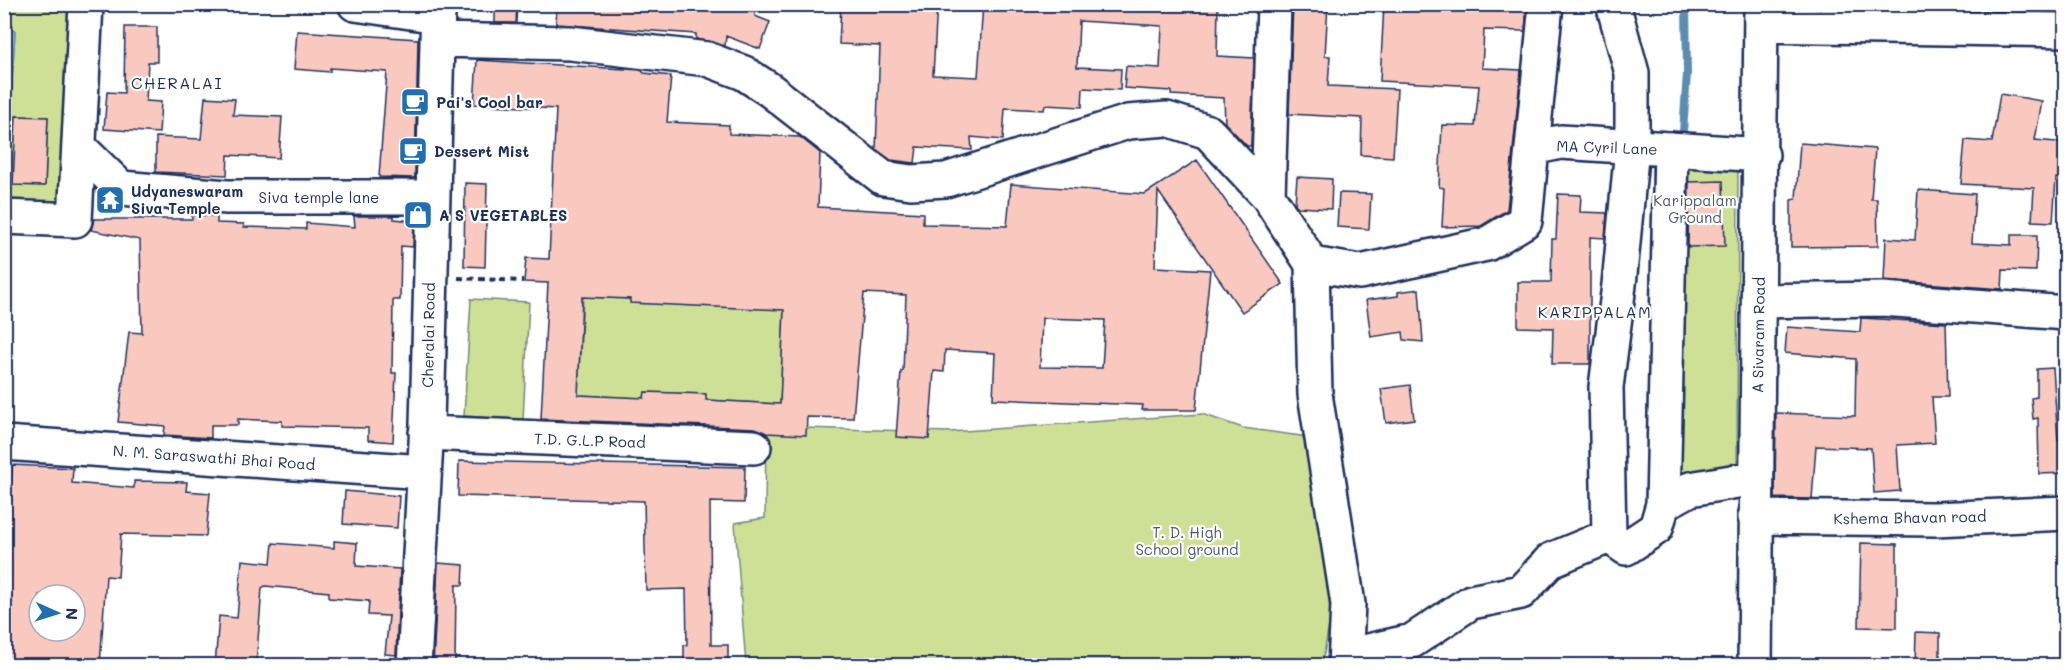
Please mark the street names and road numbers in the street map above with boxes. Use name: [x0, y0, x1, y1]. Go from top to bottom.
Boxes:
street label: MA Cyril Lane: [1556, 135, 1658, 159]
street label: Siva temple lane: [259, 187, 379, 207]
street label: A Sivaram Road: [1747, 277, 1769, 393]
street label: Cheralai Road: [417, 282, 439, 388]
street label: T.D. G.L.P Road: [534, 428, 646, 452]
street label: N. M. Saraswathi Bhai Road: [112, 440, 316, 474]
street label: Kshema Bhavan road: [1833, 506, 1987, 528]

